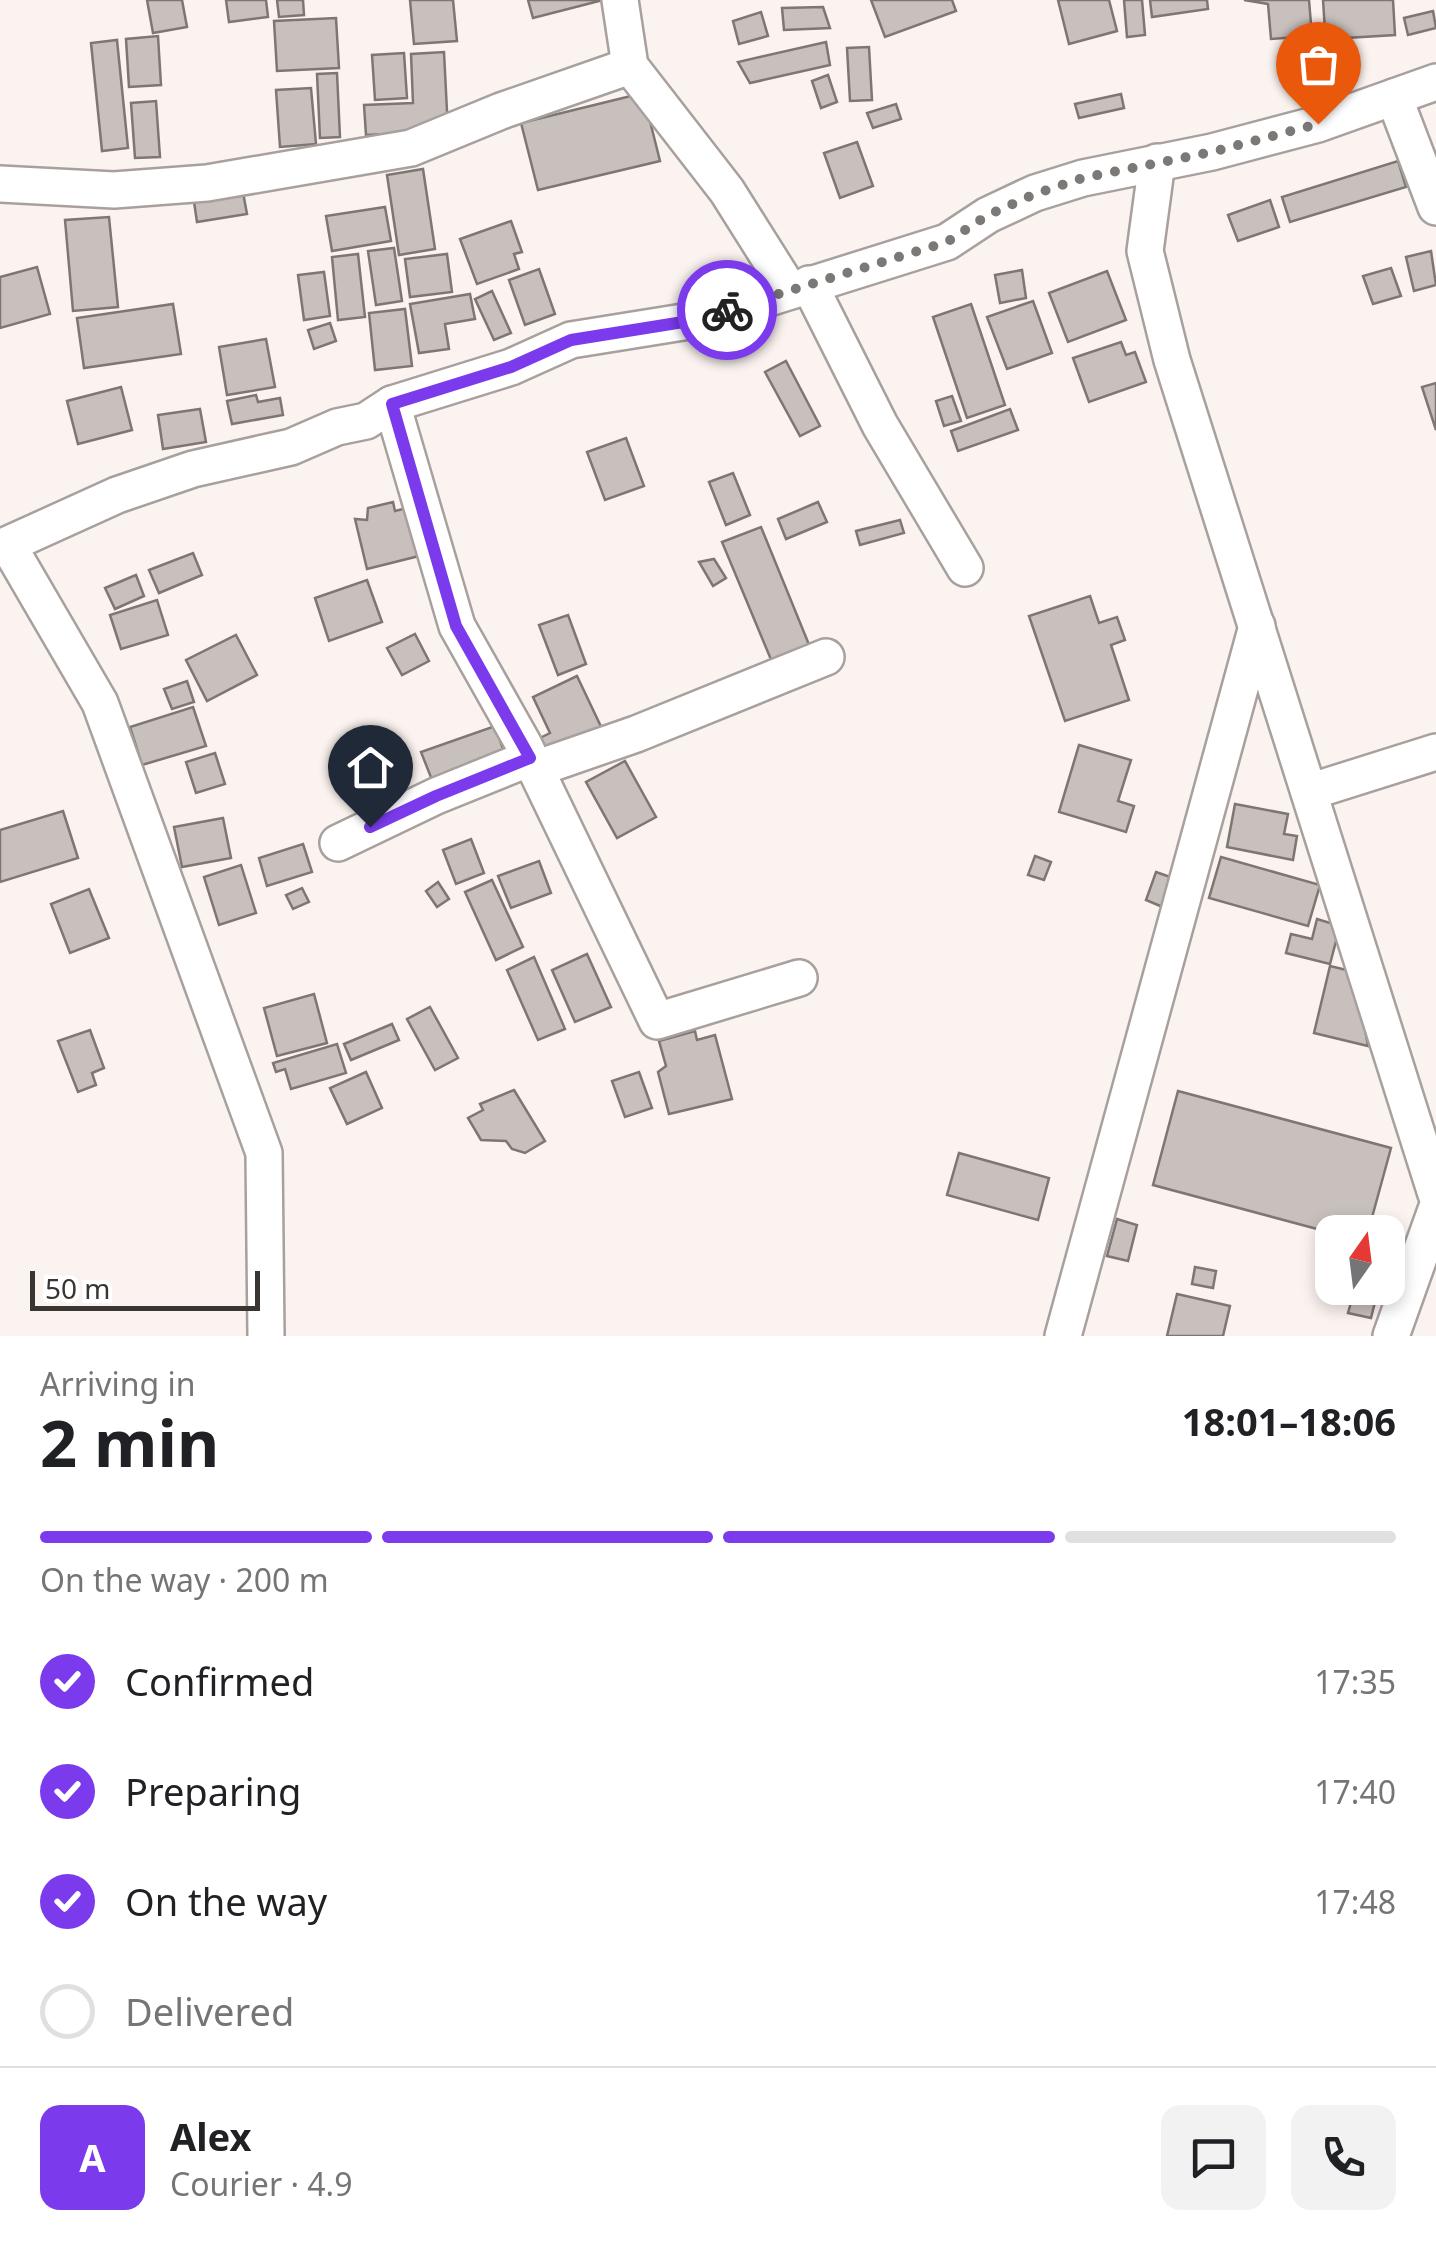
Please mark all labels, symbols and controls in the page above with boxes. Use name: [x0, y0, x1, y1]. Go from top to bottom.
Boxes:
pin: [1276, 22, 1361, 125]
icon: bag: [1291, 37, 1346, 92]
courier: [677, 260, 777, 360]
icon: bike: [700, 283, 755, 338]
pin: [328, 725, 413, 828]
icon: home: [343, 740, 398, 795]
north arrow: [1315, 1215, 1405, 1305]
map controls: [1315, 1215, 1405, 1305]
scale bar: [30, 1266, 260, 1310]
text: 50 m: [45, 1269, 111, 1307]
text: Arriving in: [40, 1362, 195, 1405]
text: 18:01–18:06: [1182, 1395, 1396, 1447]
text: 2 min: [40, 1398, 219, 1486]
text: On the way · 200 m: [40, 1558, 329, 1601]
icon: check: [40, 1654, 95, 1709]
text: Confirmed: [125, 1655, 314, 1707]
text: 17:35: [1314, 1660, 1396, 1703]
icon: check: [40, 1764, 95, 1819]
text: Preparing: [125, 1765, 301, 1817]
text: 17:40: [1314, 1770, 1396, 1813]
icon: check: [40, 1874, 95, 1929]
text: On the way: [125, 1875, 327, 1927]
text: 17:48: [1314, 1880, 1396, 1923]
text: Delivered: [125, 1985, 294, 2037]
button: chat: [1161, 2105, 1266, 2210]
button: phone: [1291, 2105, 1396, 2210]
text: Alex: [170, 2110, 252, 2162]
text: A: [79, 2131, 106, 2183]
text: Courier · 4.9: [170, 2162, 353, 2205]

